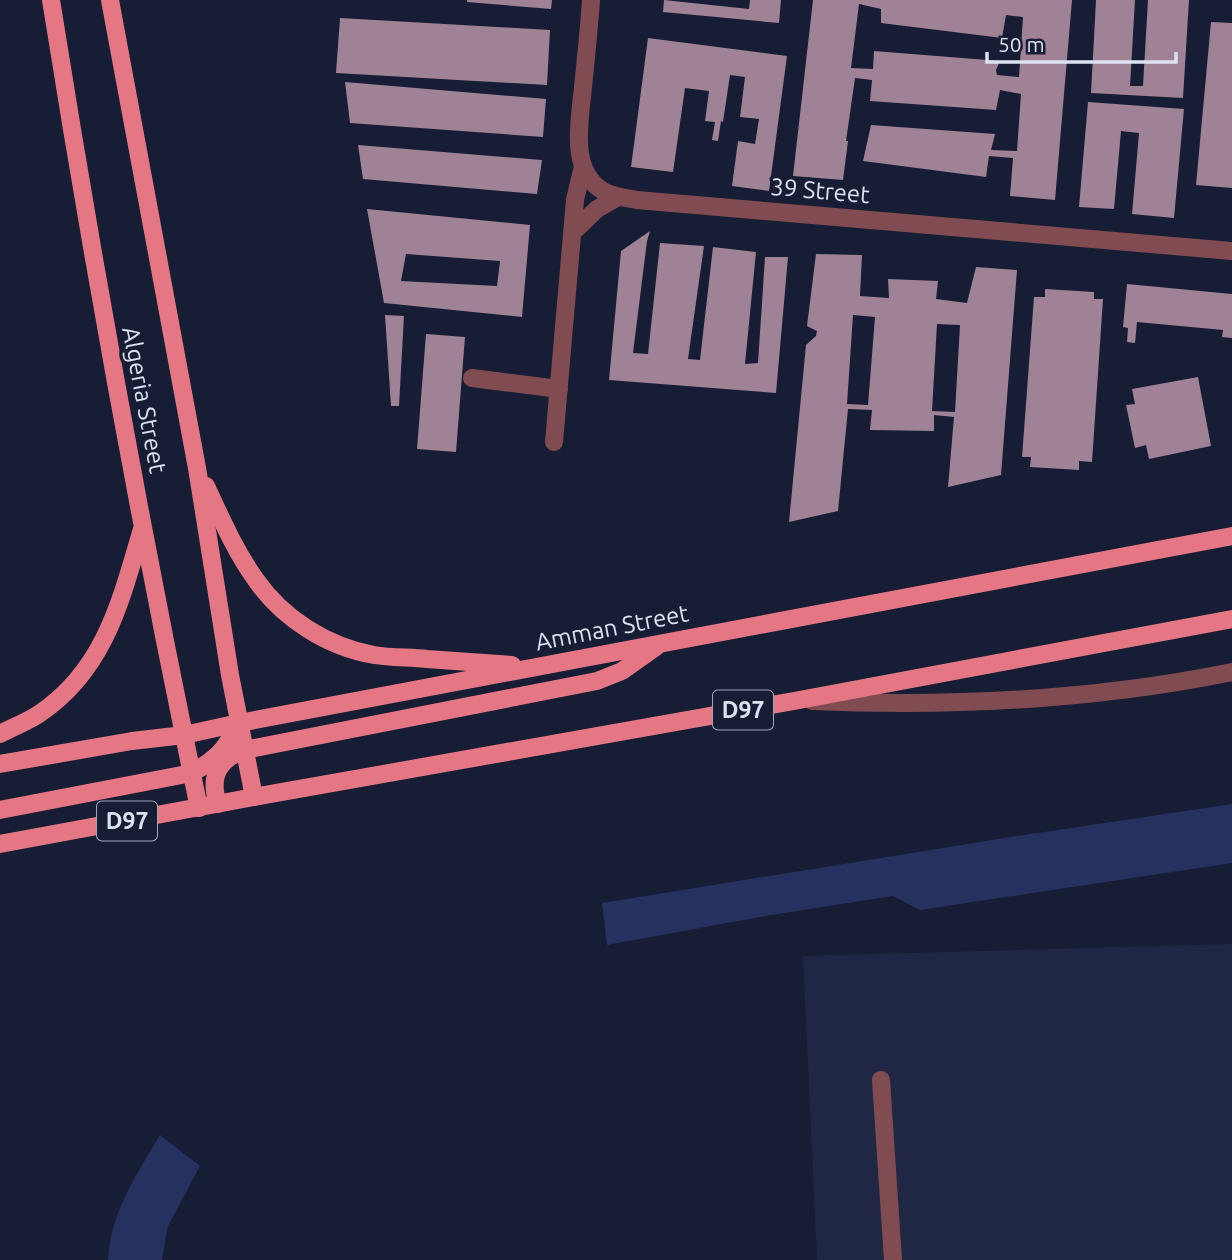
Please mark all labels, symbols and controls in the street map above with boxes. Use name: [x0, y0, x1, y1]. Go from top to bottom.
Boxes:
scale bar: [987, 21, 1176, 65]
text: 50 m: [998, 32, 1045, 56]
street label: 39 Street: [769, 173, 871, 208]
street label: Algeria Street: [117, 324, 172, 476]
street label: Amman Street: [533, 599, 691, 656]
road number: D97: [713, 690, 773, 730]
road number: D97: [97, 802, 157, 841]

